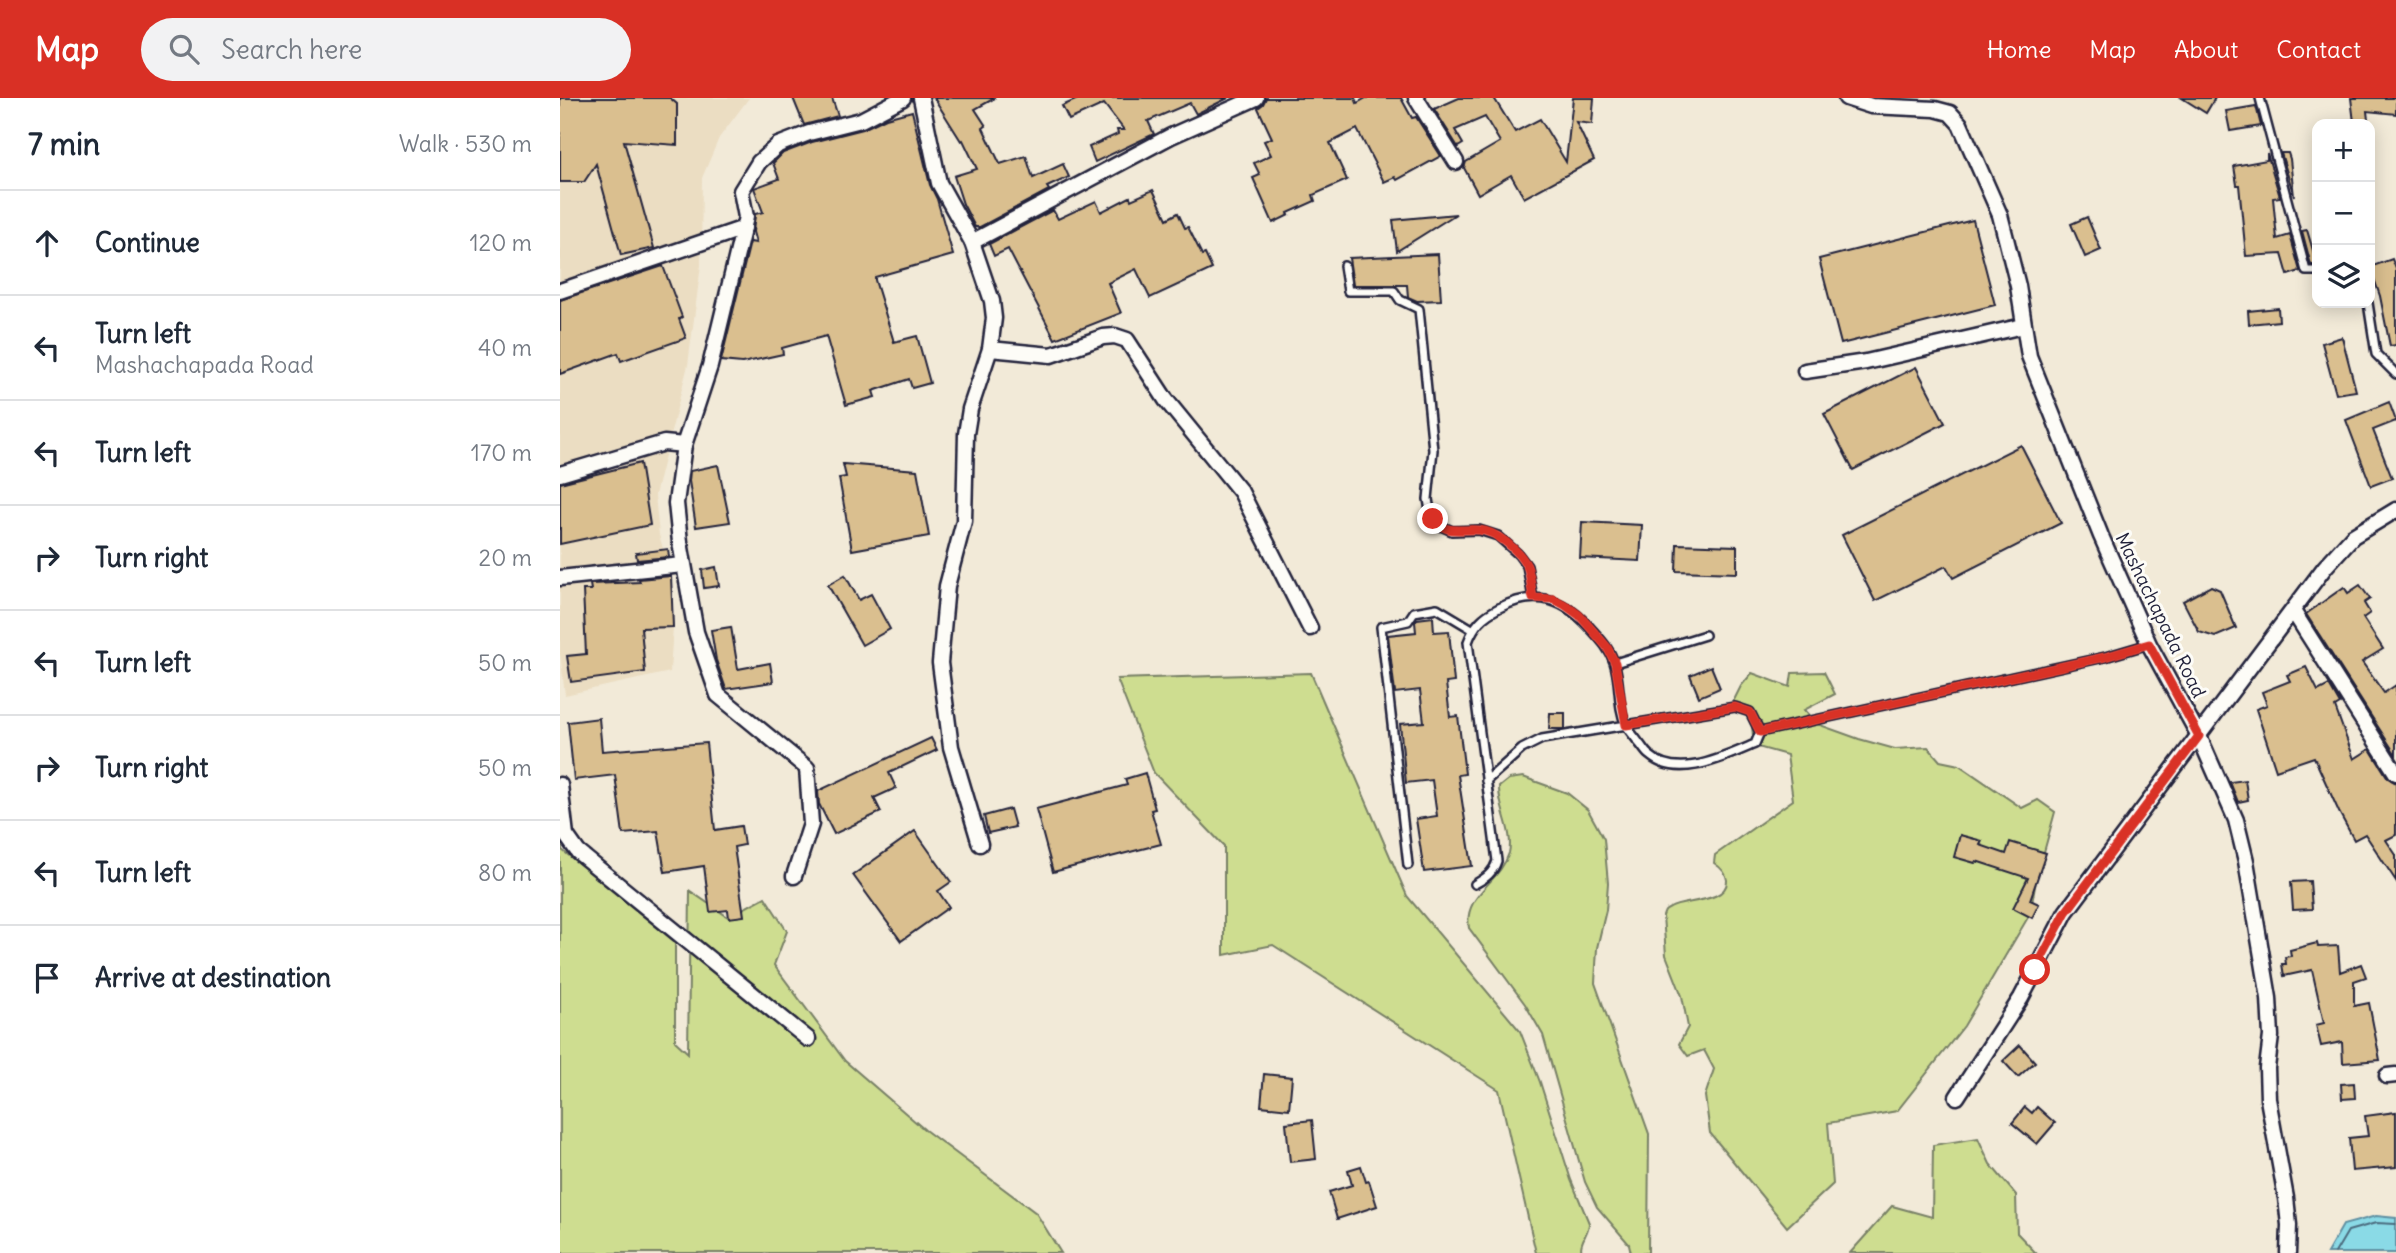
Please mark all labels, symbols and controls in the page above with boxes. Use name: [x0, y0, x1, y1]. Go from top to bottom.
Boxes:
search box: [141, 18, 631, 81]
text: Map: [35, 28, 99, 70]
icon: search: [165, 30, 203, 68]
text: Search here: [221, 33, 362, 66]
text: Home: [1987, 34, 2051, 64]
text: Map: [2089, 34, 2136, 64]
text: About: [2174, 34, 2238, 64]
text: Contact: [2276, 34, 2361, 64]
map controls: [2312, 119, 2375, 308]
button: +: [2312, 119, 2375, 182]
text: 7 min: [28, 125, 100, 163]
text: Walk · 530 m: [399, 129, 532, 158]
button: −: [2312, 182, 2375, 245]
icon: ahead: [28, 224, 66, 262]
text: Continue: [95, 226, 200, 259]
text: 120 m: [469, 228, 532, 257]
button: layers: [2312, 245, 2375, 308]
text: Turn left: [95, 317, 191, 350]
icon: left: [28, 329, 66, 367]
text: 40 m: [478, 333, 532, 362]
text: Mashachapada Road: [95, 350, 314, 379]
icon: left: [28, 434, 66, 472]
text: Turn left: [95, 436, 191, 469]
text: 170 m: [471, 438, 532, 467]
route end: [1417, 503, 1448, 534]
street label: Mashachapada Road: [2111, 529, 2211, 701]
icon: right: [28, 539, 66, 577]
text: Turn right: [95, 541, 208, 574]
text: 20 m: [479, 543, 532, 572]
icon: left: [28, 644, 66, 682]
text: Turn left: [95, 646, 191, 679]
text: 50 m: [478, 648, 532, 677]
icon: right: [28, 749, 66, 787]
text: Turn right: [95, 751, 208, 784]
text: 50 m: [478, 753, 532, 782]
icon: left: [28, 854, 66, 892]
text: Turn left: [95, 856, 191, 889]
text: 80 m: [478, 858, 532, 887]
route start: [2019, 954, 2050, 985]
icon: arrive: [28, 959, 66, 997]
text: Arrive at destination: [95, 961, 331, 994]

